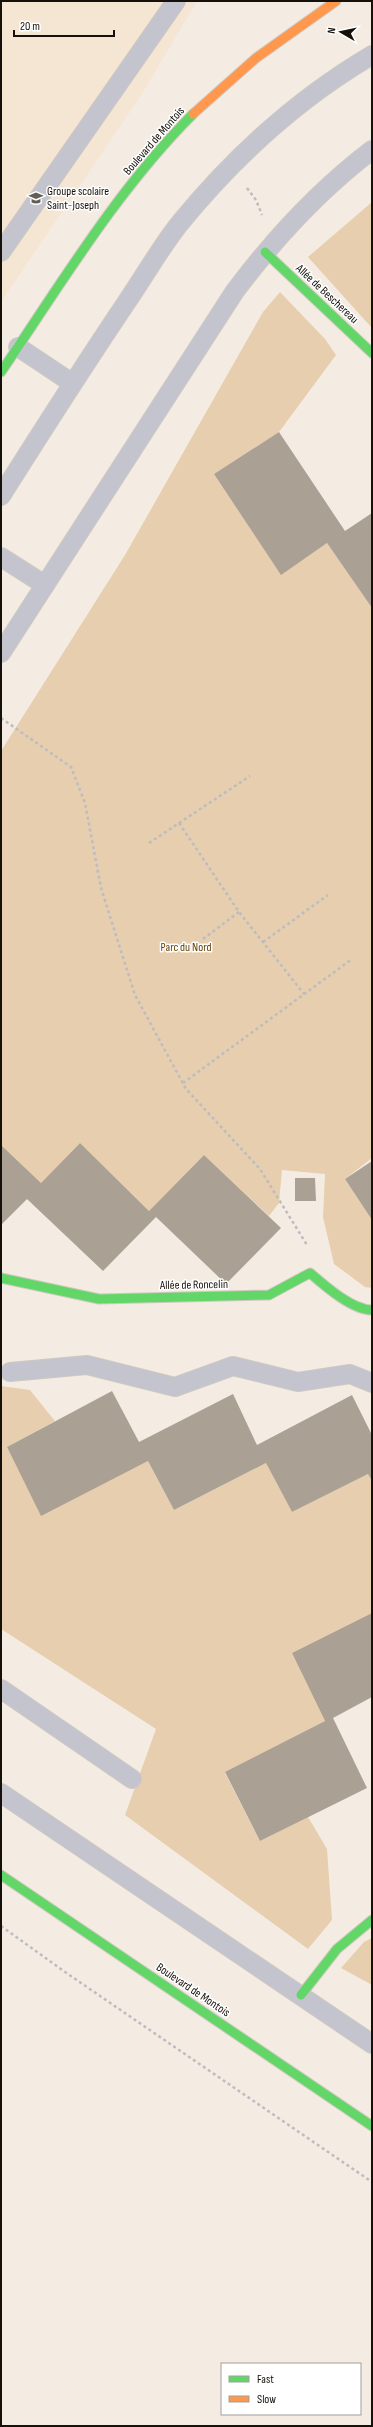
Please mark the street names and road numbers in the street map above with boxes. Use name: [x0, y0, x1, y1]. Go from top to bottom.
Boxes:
street label: Boulevard de Montois: [120, 104, 188, 178]
street label: Allée de Beschereau: [292, 261, 361, 327]
street label: Allée de Roncelin: [159, 1277, 228, 1293]
street label: Boulevard de Montois: [153, 1960, 233, 2020]

